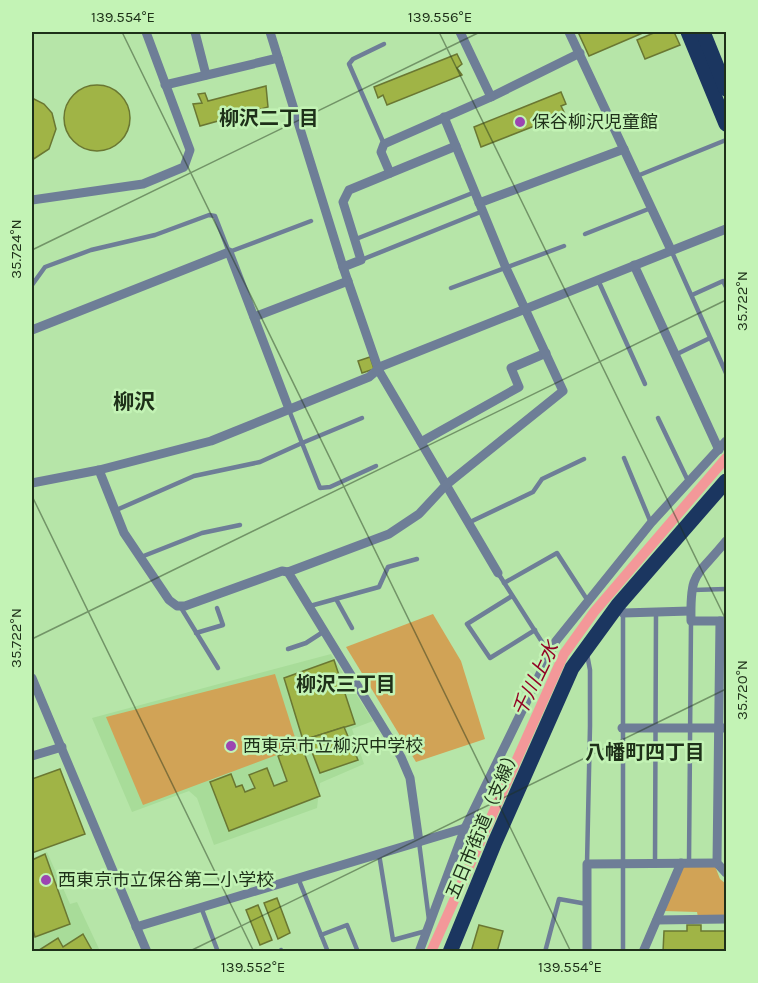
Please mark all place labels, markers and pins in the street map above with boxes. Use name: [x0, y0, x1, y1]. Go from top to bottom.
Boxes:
place label: 保谷柳沢児童館: [532, 111, 658, 133]
marker: 保谷柳沢児童館: [513, 115, 527, 129]
place label: 西東京市立柳沢中学校: [243, 735, 423, 757]
marker: 西東京市立柳沢中学校: [224, 739, 238, 753]
place label: 西東京市立保谷第二小学校: [58, 869, 274, 891]
marker: 西東京市立保谷第二小学校: [39, 873, 53, 887]

